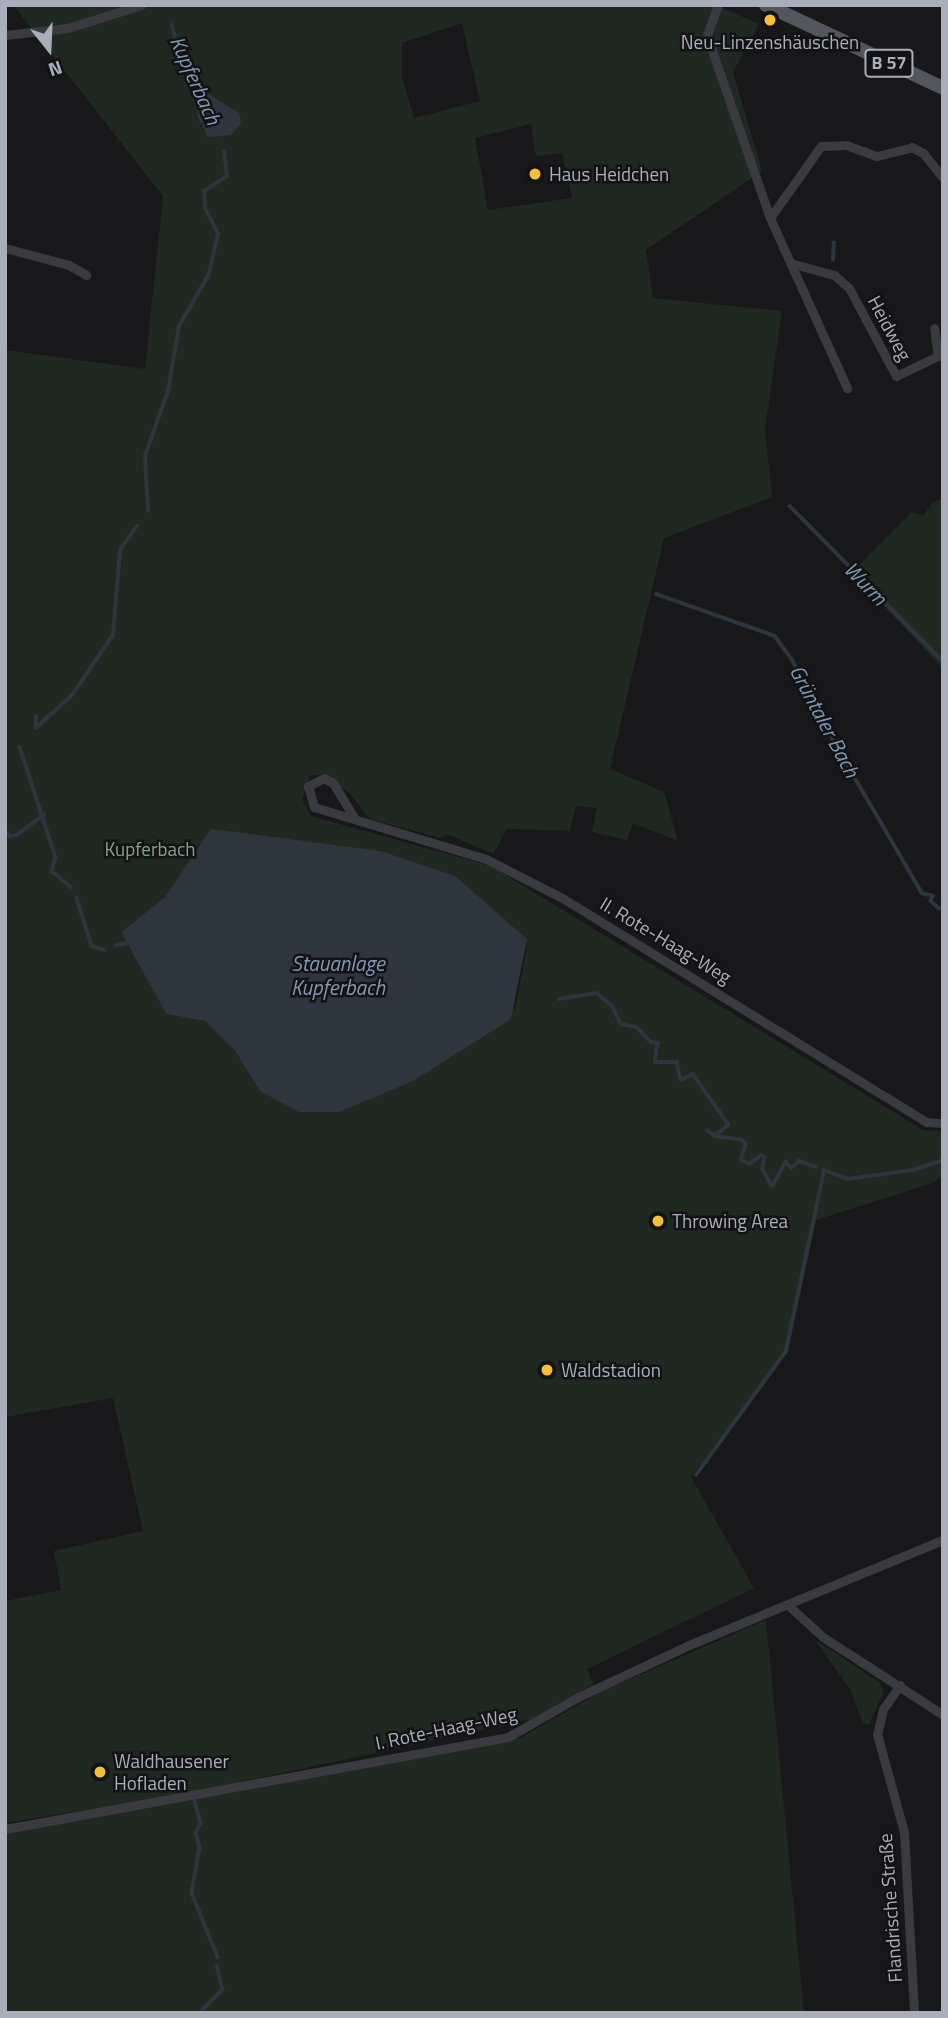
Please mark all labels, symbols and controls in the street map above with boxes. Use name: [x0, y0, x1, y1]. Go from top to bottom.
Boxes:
marker: Neu-Linzenshäuschen: [762, 12, 778, 28]
north arrow: [14, 14, 84, 84]
place label: Neu-Linzenshäuschen: [681, 31, 859, 53]
water label: Kupferbach: [165, 32, 227, 128]
road number: B 57: [863, 48, 915, 78]
text: N: [45, 54, 66, 85]
place label: Haus Heidchen: [549, 163, 669, 185]
marker: Haus Heidchen: [527, 166, 543, 182]
street label: Heidweg: [863, 292, 917, 364]
water label: Wurm: [839, 556, 893, 610]
water label: Grüntaler Bach: [785, 660, 865, 782]
park label: Kupferbach: [105, 838, 195, 860]
street label: II. Rote-Haag-Weg: [596, 892, 736, 988]
water label: Stauanlage Kupferbach: [291, 950, 385, 1000]
place label: Throwing Area: [672, 1210, 788, 1232]
marker: Throwing Area: [650, 1213, 666, 1229]
place label: Waldstadion: [561, 1359, 661, 1381]
marker: Waldstadion: [539, 1362, 555, 1378]
street label: I. Rote-Haag-Weg: [373, 1702, 519, 1754]
place label: Waldhausener Hofladen: [114, 1750, 229, 1794]
marker: Waldhausener Hofladen: [92, 1764, 108, 1780]
street label: Flandrische Straße: [873, 1833, 907, 1983]

